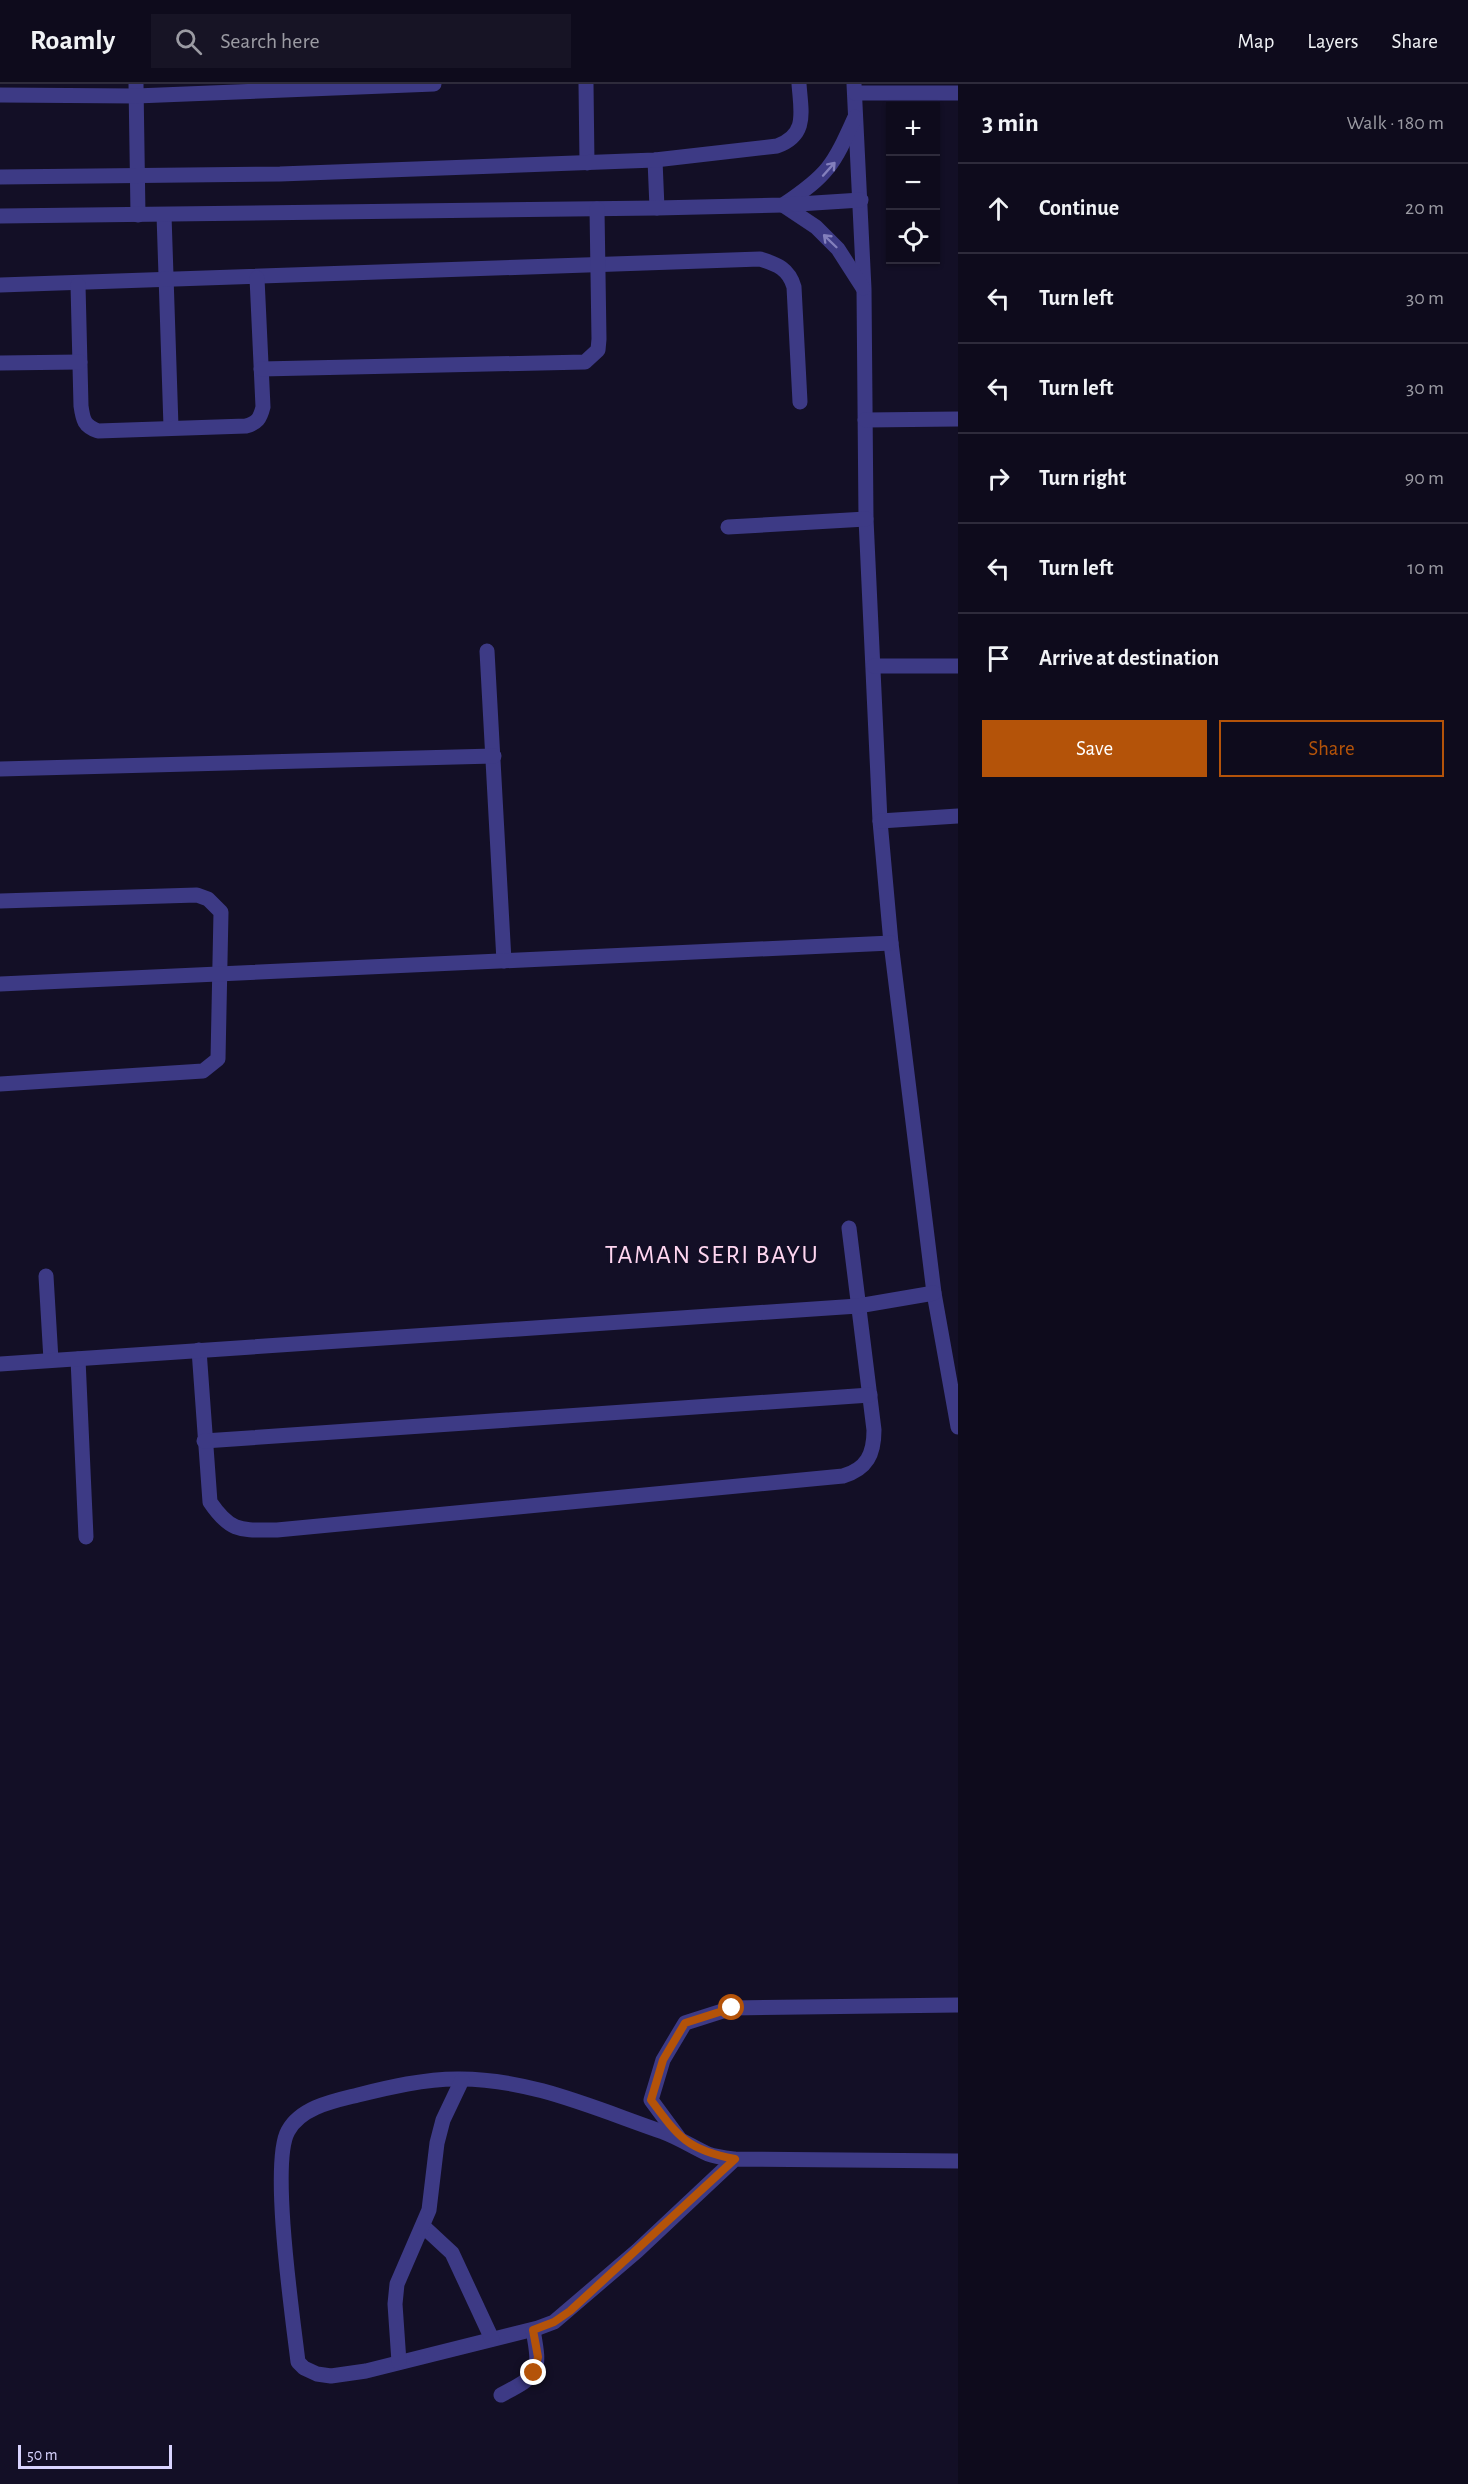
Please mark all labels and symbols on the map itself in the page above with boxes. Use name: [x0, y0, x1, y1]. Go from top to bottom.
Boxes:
one-way arrow: [822, 162, 836, 177]
one-way arrow: [822, 234, 837, 249]
district label: TAMAN SERI BAYU: [605, 1242, 819, 1268]
route start: [718, 1994, 744, 2020]
route end: [520, 2359, 546, 2385]
scale bar: [18, 2442, 172, 2470]

